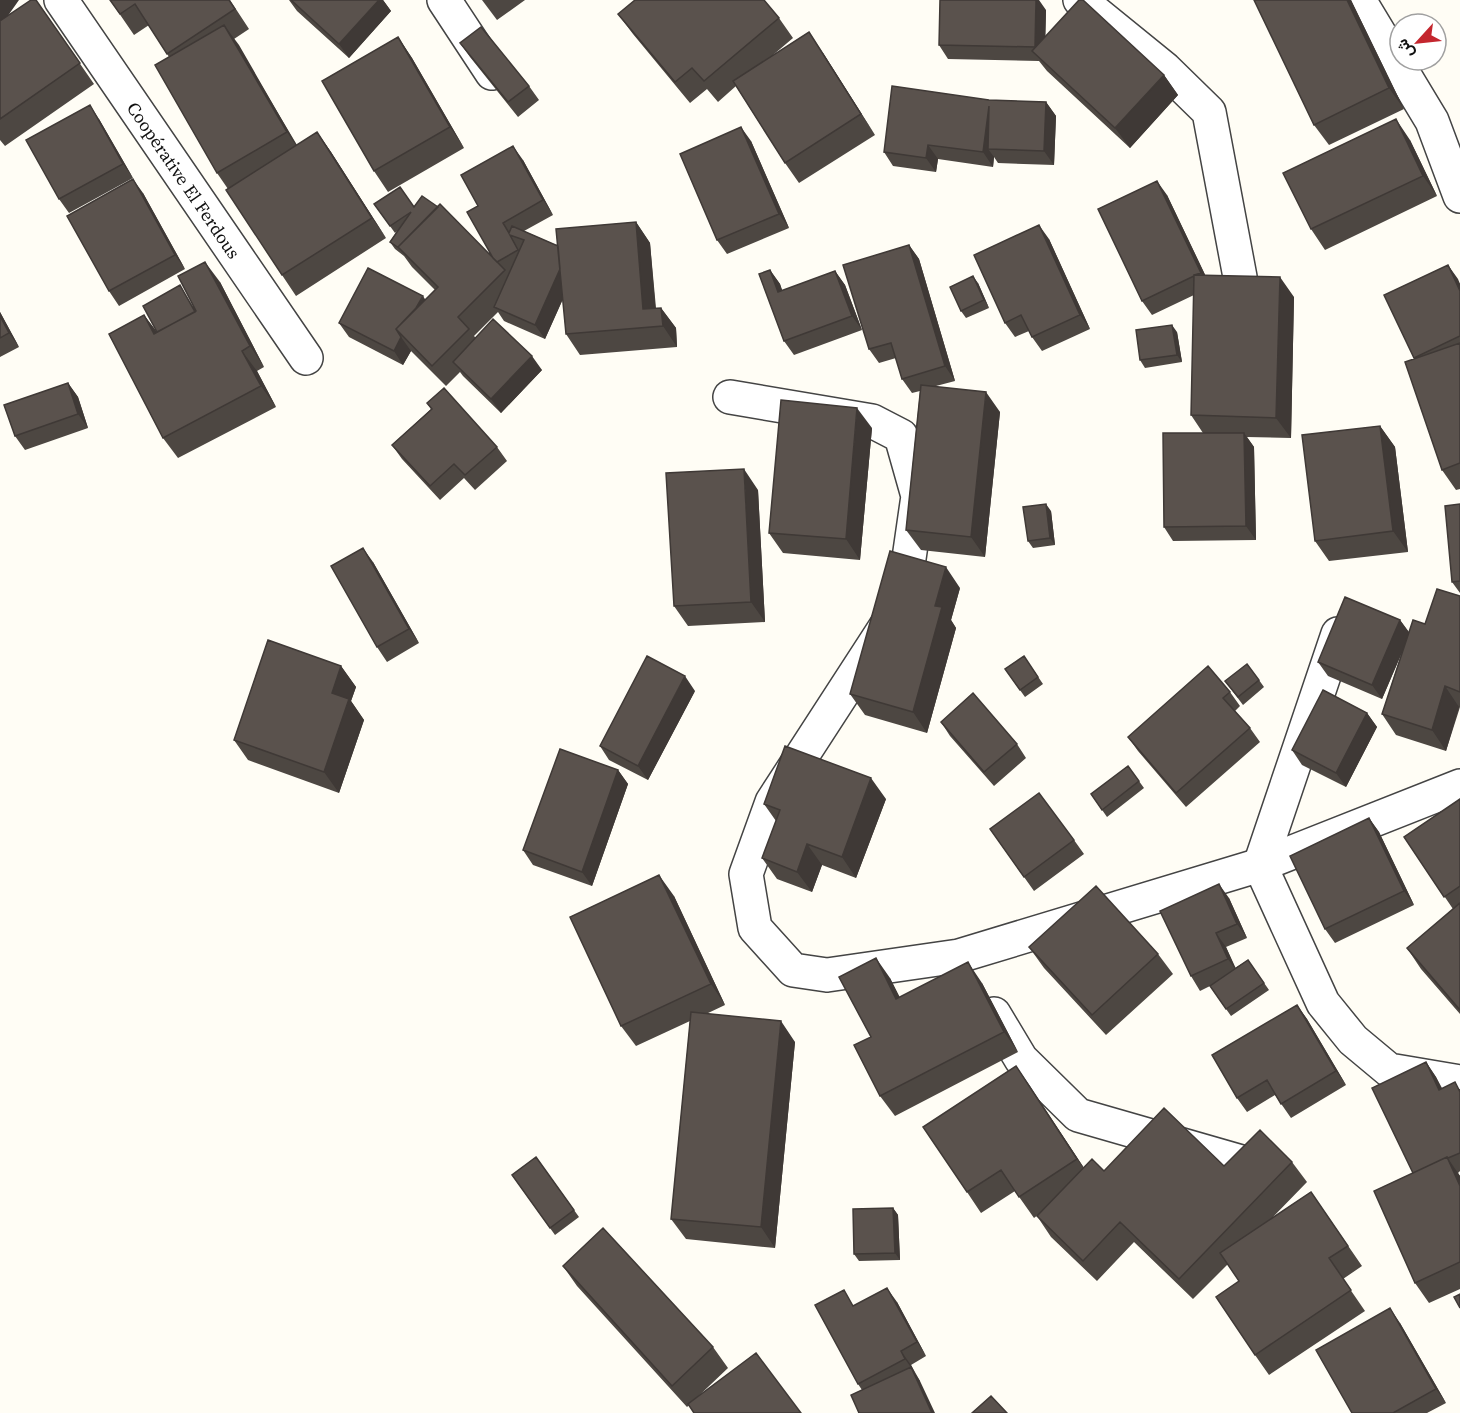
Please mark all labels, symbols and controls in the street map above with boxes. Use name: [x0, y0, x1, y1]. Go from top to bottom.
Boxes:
north arrow: [1388, 12, 1448, 72]
text: ش: [1390, 35, 1419, 62]
street label: Coopérative El Ferdous: [121, 96, 247, 264]

